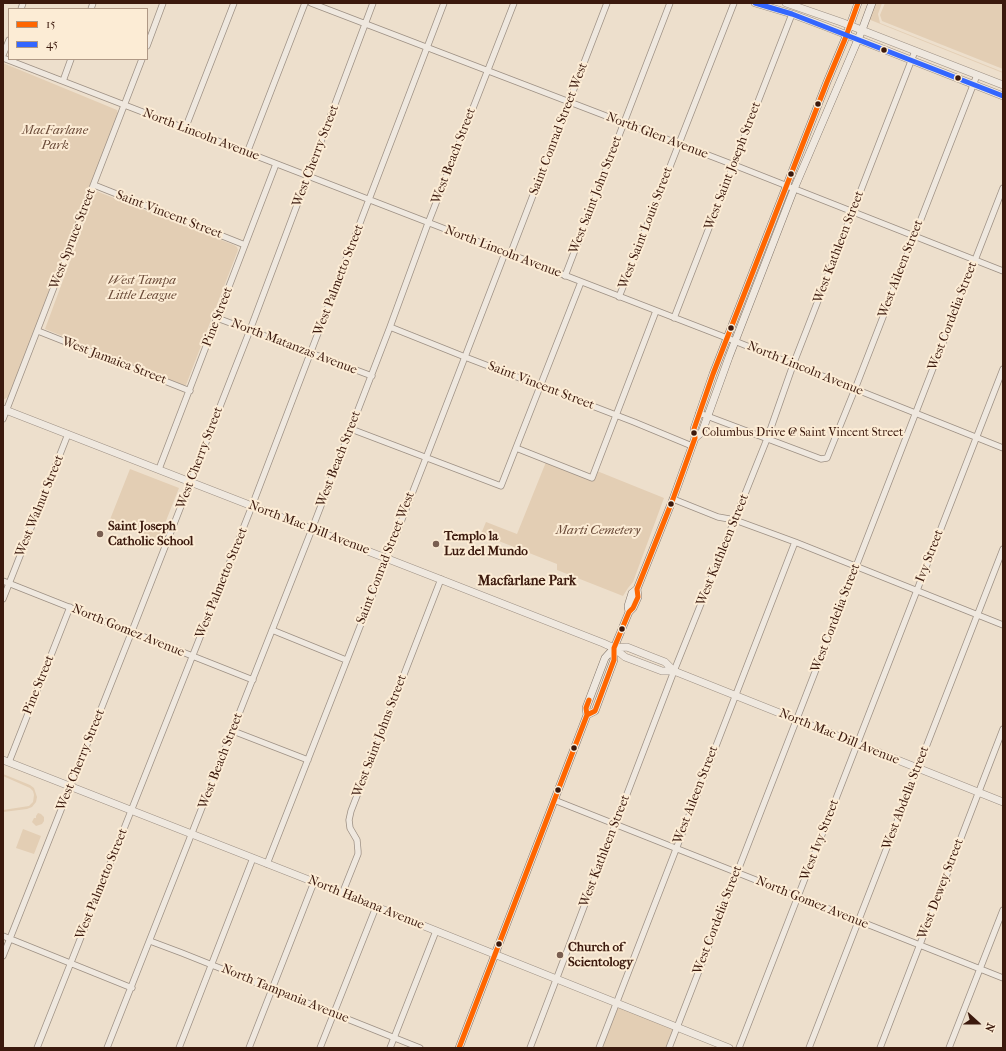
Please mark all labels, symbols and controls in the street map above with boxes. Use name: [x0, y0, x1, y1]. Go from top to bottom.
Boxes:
legend: [8, 8, 148, 60]
text: 15: [46, 17, 55, 31]
text: 45: [46, 37, 58, 51]
unlabelled marker: [879, 45, 889, 55]
street label: Saint Conrad Street West: [527, 61, 591, 197]
unlabelled marker: [953, 73, 963, 83]
unlabelled marker: [813, 99, 823, 109]
street label: West Saint Joseph Street: [701, 100, 765, 232]
street label: West Cherry Street: [289, 103, 343, 209]
street label: North Lincoln Avenue: [140, 106, 262, 164]
street label: West Beach Street: [429, 106, 479, 206]
street label: North Glen Avenue: [604, 109, 710, 163]
park label: MacFarlane Park: [22, 123, 88, 154]
street label: West Saint John Street: [566, 134, 626, 256]
street label: West Saint Louis Street: [616, 165, 676, 291]
unlabelled marker: [786, 169, 796, 179]
street label: West Spruce Street: [47, 187, 99, 291]
street label: Saint Vincent Street: [114, 188, 224, 242]
street label: West Kathleen Street: [810, 189, 868, 305]
street label: West Aileen Street: [875, 218, 927, 320]
street label: West Palmetto Street: [311, 222, 367, 338]
street label: North Lincoln Avenue: [442, 223, 564, 281]
street label: West Cordelia Street: [925, 259, 981, 373]
park label: West Tampa Little League: [108, 273, 176, 304]
street label: Pine Street: [199, 285, 237, 349]
street label: North Matanzas Avenue: [229, 316, 359, 378]
unlabelled marker: [726, 323, 736, 333]
street label: West Jamaica Street: [60, 334, 168, 388]
street label: North Lincoln Avenue: [745, 339, 865, 399]
street label: Saint Vincent Street: [486, 359, 596, 413]
street label: West Cherry Street: [173, 405, 227, 511]
street label: West Beach Street: [314, 409, 364, 509]
place label: Columbus Drive @ Saint Vincent Street: [702, 426, 903, 440]
marker: Columbus Drive @ Saint Vincent Street: [689, 428, 699, 438]
street label: West Walnut Street: [12, 453, 68, 559]
street label: Saint Conrad Street West: [354, 490, 418, 626]
street label: West Kathleen Street: [693, 492, 753, 608]
street label: North Mac Dill Avenue: [246, 498, 372, 558]
unlabelled marker: [666, 499, 676, 509]
place label: Saint Joseph Catholic School: [108, 519, 193, 550]
park label: Marti Cemetery: [556, 523, 640, 539]
street label: West Palmetto Street: [193, 525, 251, 641]
street label: Ivy Street: [913, 527, 947, 585]
marker: Saint Joseph Catholic School: [95, 529, 105, 539]
place label: Templo la Luz del Mundo: [444, 529, 528, 560]
marker: Templo la Luz del Mundo: [431, 539, 441, 549]
street label: West Cordelia Street: [808, 561, 864, 675]
district label: Macfarlane Park: [478, 574, 576, 590]
street label: North Gomez Avenue: [70, 601, 186, 661]
unlabelled marker: [617, 624, 627, 634]
street label: Pine Street: [20, 653, 58, 717]
street label: West Saint Johns Street: [349, 673, 411, 799]
street label: North Mac Dill Avenue: [776, 706, 902, 768]
street label: West Cherry Street: [54, 707, 108, 813]
street label: West Beach Street: [196, 711, 246, 811]
unlabelled marker: [569, 743, 579, 753]
street label: West Aileen Street: [670, 744, 722, 846]
street label: West Abdella Street: [879, 744, 933, 852]
unlabelled marker: [553, 785, 563, 795]
street label: West Kathleen Street: [576, 793, 634, 909]
street label: West Ivy Street: [797, 797, 843, 883]
street label: West Palmetto Street: [73, 826, 131, 942]
street label: West Dewey Street: [915, 837, 967, 941]
street label: West Cordelia Street: [690, 863, 746, 977]
street label: North Habana Avenue: [306, 873, 426, 933]
street label: North Gomez Avenue: [754, 873, 870, 933]
unlabelled marker: [494, 939, 504, 949]
place label: Church of Scientology: [568, 940, 633, 971]
marker: Church of Scientology: [555, 950, 565, 960]
street label: North Tampania Avenue: [219, 961, 351, 1027]
north arrow: [958, 1003, 998, 1043]
text: N: [982, 1021, 997, 1034]

